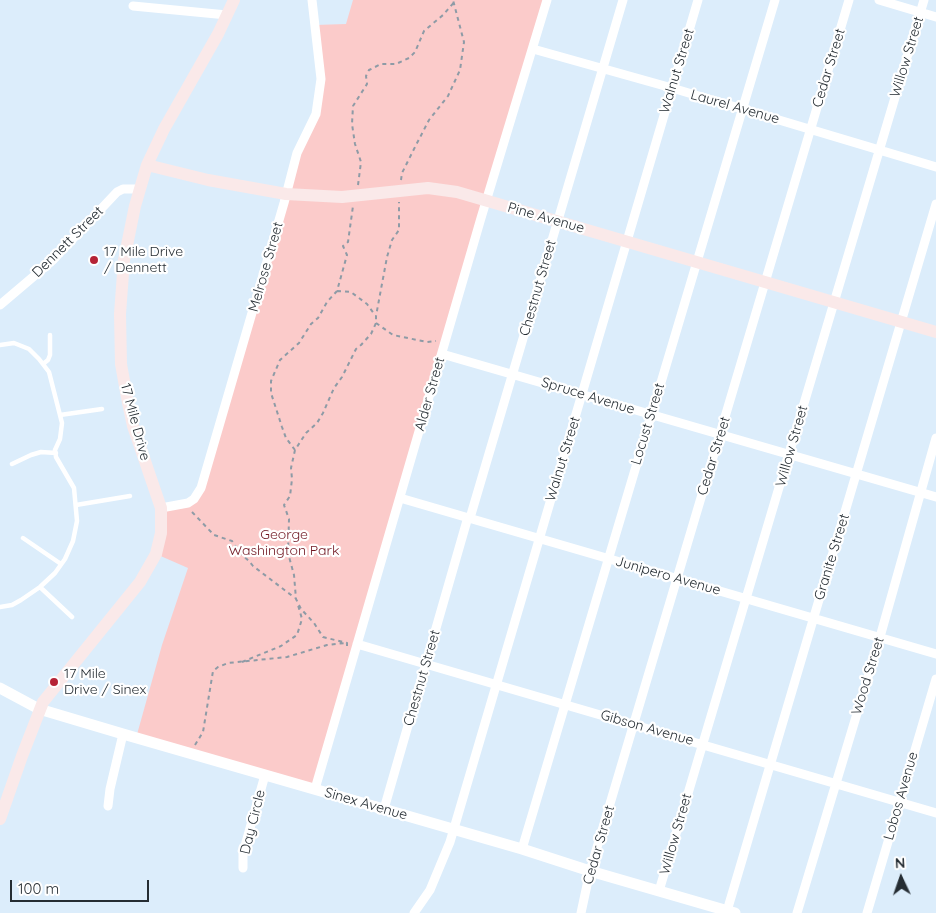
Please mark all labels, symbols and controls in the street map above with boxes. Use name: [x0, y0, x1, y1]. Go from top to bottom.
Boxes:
street label: Willow Street: [887, 14, 927, 100]
street label: Walnut Street: [656, 26, 698, 116]
street label: Cedar Street: [809, 27, 849, 109]
street label: Laurel Avenue: [689, 86, 781, 128]
street label: Pine Avenue: [506, 199, 586, 237]
street label: Dennett Street: [29, 203, 107, 281]
street label: Melrose Street: [245, 220, 287, 314]
street label: Chestnut Street: [516, 238, 560, 338]
place label: 17 Mile Drive / Dennett: [104, 244, 183, 276]
marker: 17 Mile Drive / Dennett: [88, 254, 100, 266]
street label: Alder Street: [411, 355, 449, 433]
street label: Spruce Avenue: [539, 374, 637, 418]
street label: Locust Street: [628, 381, 668, 467]
street label: 17 Mile Drive: [117, 382, 153, 462]
street label: Willow Street: [772, 403, 812, 489]
street label: Walnut Street: [542, 414, 584, 504]
street label: Cedar Street: [694, 415, 734, 497]
street label: Granite Street: [811, 512, 853, 602]
park label: George Washington Park: [229, 527, 339, 560]
street label: Junipero Avenue: [613, 553, 723, 599]
street label: Chestnut Street: [400, 628, 444, 728]
street label: Wood Street: [848, 635, 888, 717]
place label: 17 Mile Drive / Sinex: [64, 666, 146, 699]
marker: 17 Mile Drive / Sinex: [48, 676, 60, 688]
street label: Gibson Avenue: [599, 707, 695, 749]
street label: Lobos Avenue: [880, 750, 922, 842]
street label: Sinex Avenue: [323, 784, 409, 824]
street label: Day Circle: [237, 788, 269, 856]
street label: Willow Street: [656, 791, 696, 877]
street label: Cedar Street: [580, 804, 618, 886]
north arrow: [876, 853, 926, 903]
text: N: [895, 854, 906, 872]
scale bar: [12, 870, 151, 902]
text: 100 m: [18, 879, 59, 898]

